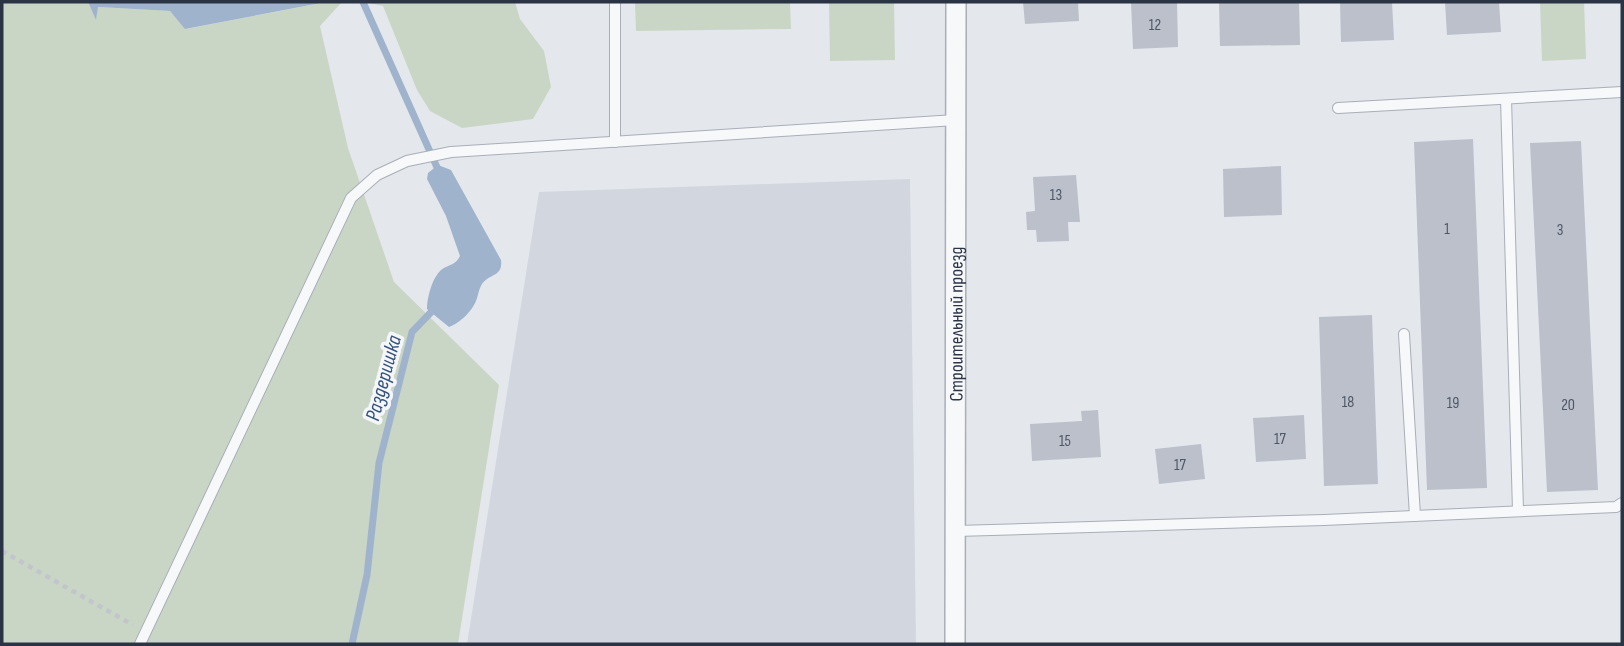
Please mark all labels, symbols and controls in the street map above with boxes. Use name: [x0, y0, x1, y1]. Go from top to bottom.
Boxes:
house number: 12: [1149, 16, 1161, 35]
house number: 13: [1050, 186, 1062, 205]
house number: 1: [1444, 220, 1450, 239]
house number: 3: [1557, 221, 1563, 240]
street label: Строительный проезд: [945, 246, 969, 402]
water label: Раздеришка: [360, 332, 407, 424]
house number: 18: [1342, 393, 1354, 412]
house number: 19: [1447, 394, 1459, 413]
house number: 20: [1561, 396, 1575, 415]
house number: 17: [1274, 430, 1287, 449]
house number: 15: [1059, 432, 1071, 451]
house number: 17: [1174, 456, 1187, 475]

